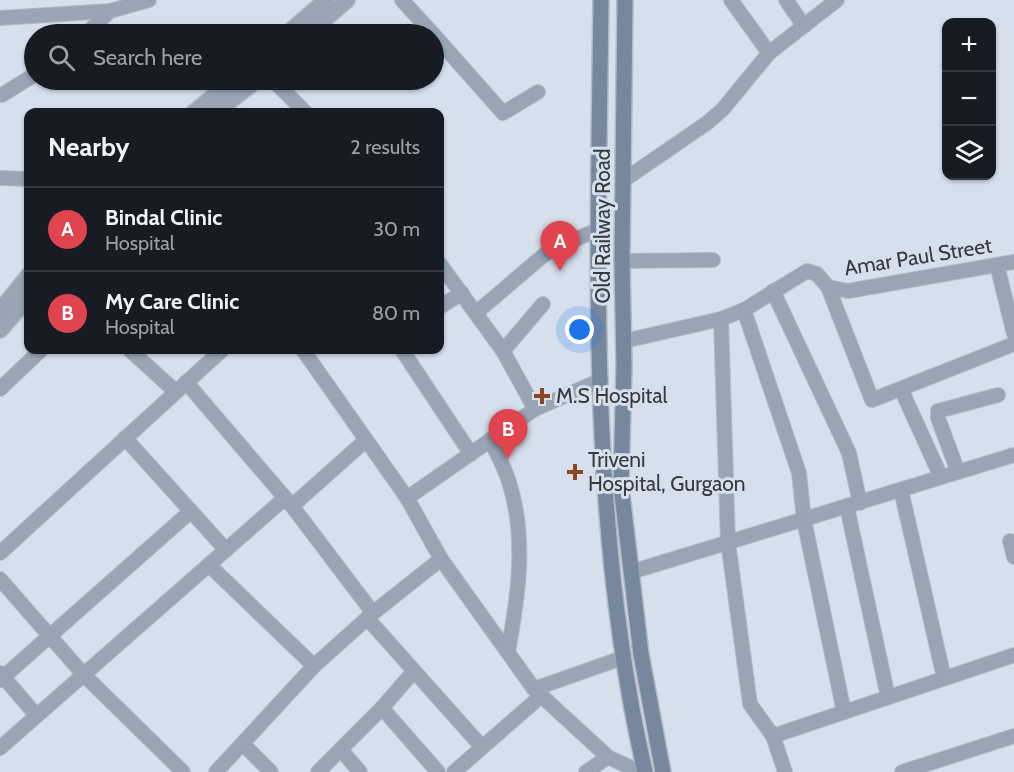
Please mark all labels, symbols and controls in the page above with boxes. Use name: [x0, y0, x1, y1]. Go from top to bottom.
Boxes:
map controls: [942, 18, 996, 180]
button: +: [942, 18, 996, 72]
search box: [24, 24, 444, 90]
icon: search: [45, 41, 78, 74]
text: Search here: [93, 44, 202, 71]
button: −: [942, 72, 996, 126]
button: layers: [942, 126, 996, 180]
text: Nearby: [48, 131, 129, 163]
text: 2 results: [350, 135, 420, 159]
street label: Old Railway Road: [590, 149, 615, 303]
text: Bindal Clinic: [105, 204, 222, 231]
text: A: [61, 217, 74, 241]
text: 30 m: [373, 217, 420, 241]
pin: A: [540, 222, 580, 271]
text: Hospital: [105, 231, 175, 255]
street label: Amar Paul Street: [842, 232, 994, 281]
text: My Care Clinic: [105, 288, 239, 315]
text: B: [61, 301, 74, 325]
text: 80 m: [372, 301, 420, 325]
text: Hospital: [105, 315, 175, 339]
your location: [565, 315, 594, 344]
place label: M.S Hospital: [556, 383, 667, 408]
marker: M.S Hospital: [533, 387, 551, 405]
pin: B: [488, 410, 528, 459]
place label: Triveni Hospital, Gurgaon: [588, 447, 746, 496]
marker: Triveni Hospital, Gurgaon: [566, 463, 584, 481]

